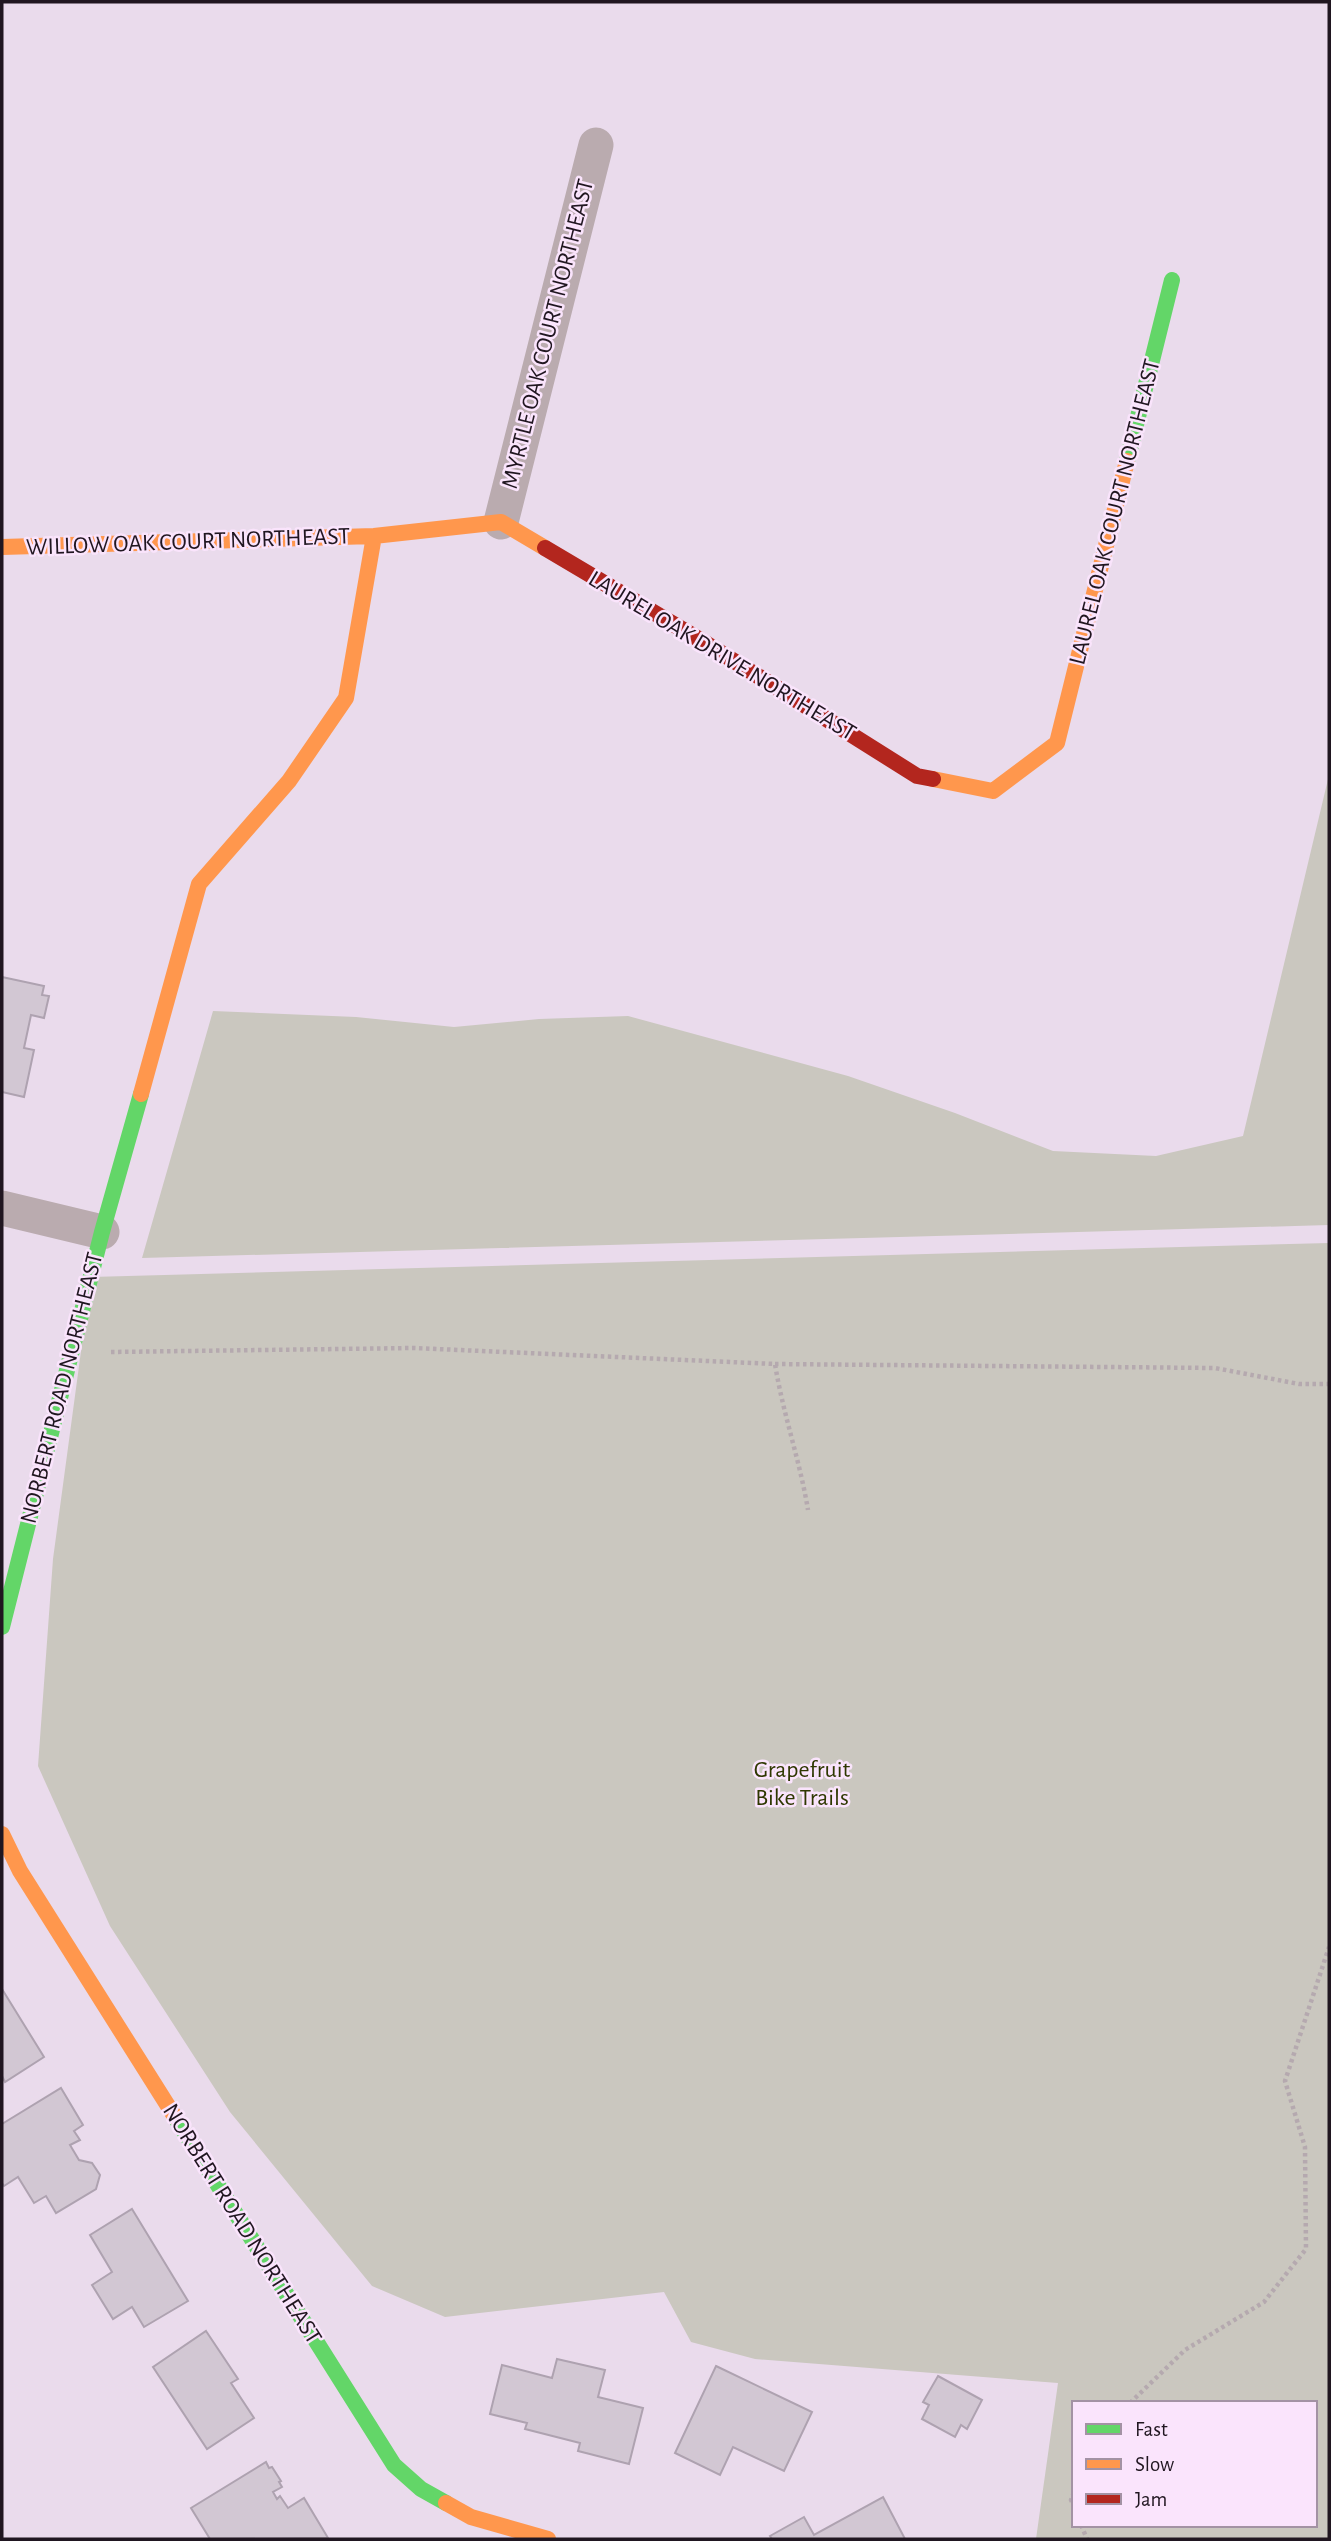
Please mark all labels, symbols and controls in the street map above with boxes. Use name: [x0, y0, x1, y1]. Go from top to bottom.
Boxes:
street label: MYRTLE OAK COURT NORTHEAST: [498, 177, 598, 491]
street label: LAUREL OAK COURT NORTHEAST: [1065, 357, 1165, 667]
street label: WILLOW OAK COURT NORTHEAST: [26, 524, 351, 560]
street label: LAUREL OAK DRIVE NORTHEAST: [584, 567, 860, 745]
street label: NORBERT ROAD NORTHEAST: [17, 1250, 107, 1526]
park label: Grapefruit Bike Trails: [754, 1758, 851, 1810]
street label: NORBERT ROAD NORTHEAST: [158, 2100, 326, 2349]
legend: [1072, 2401, 1317, 2527]
text: Fast: [1135, 2419, 1168, 2440]
text: Slow: [1135, 2454, 1174, 2475]
text: Jam: [1135, 2489, 1167, 2510]

